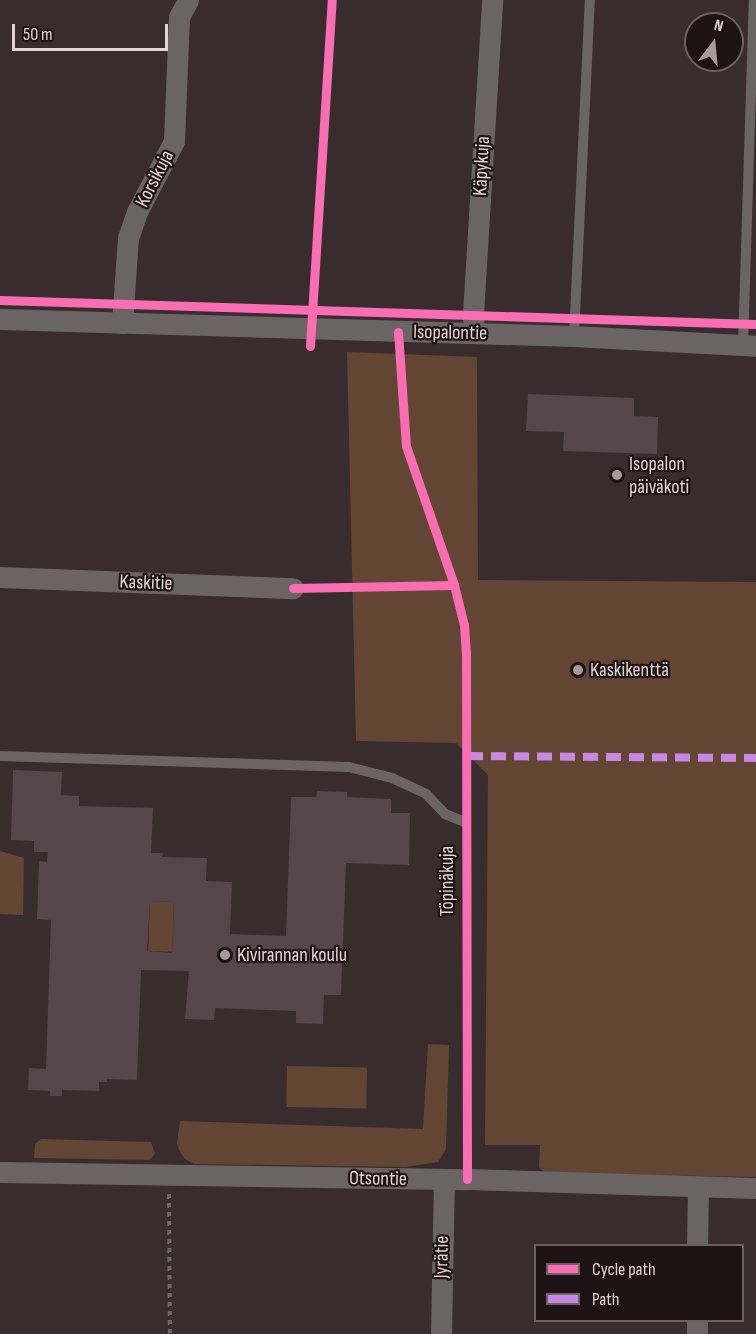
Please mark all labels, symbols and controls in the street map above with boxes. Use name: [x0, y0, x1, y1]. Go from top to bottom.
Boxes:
scale bar: [15, 12, 171, 50]
north arrow: [684, 12, 744, 72]
text: N: [712, 16, 725, 36]
text: 50 m: [23, 24, 53, 45]
street label: Käpykuja: [468, 136, 496, 196]
street label: Korsikuja: [131, 147, 179, 211]
street label: Isopalontie: [413, 320, 487, 346]
place label: Isopalon päiväkoti: [629, 452, 689, 499]
marker: Isopalon päiväkoti: [610, 468, 624, 482]
street label: Kaskitie: [119, 570, 173, 596]
place label: Kaskikenttä: [590, 658, 669, 682]
marker: Kaskikenttä: [571, 663, 585, 677]
street label: Töpinäkuja: [435, 846, 459, 916]
place label: Kivirannan koulu: [237, 943, 347, 967]
marker: Kivirannan koulu: [218, 948, 232, 962]
street label: Otsontie: [349, 1166, 407, 1192]
street label: Jyrätie: [430, 1235, 454, 1279]
legend: [534, 1244, 744, 1322]
text: Cycle path: [592, 1259, 656, 1280]
text: Path: [592, 1289, 620, 1310]

